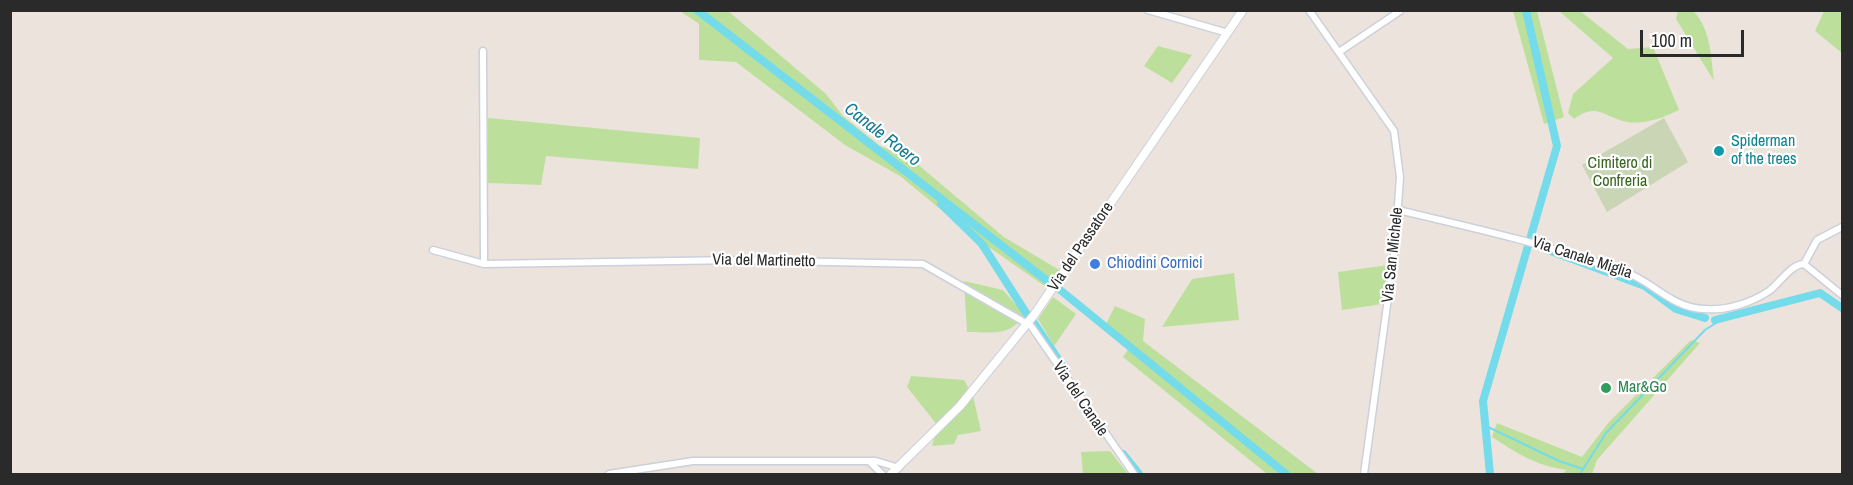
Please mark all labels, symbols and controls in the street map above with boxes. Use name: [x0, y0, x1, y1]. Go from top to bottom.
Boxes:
scale bar: [1643, 18, 1746, 56]
text: 100 m: [1651, 28, 1692, 53]
water label: Canale Roero: [839, 98, 925, 172]
place label: Spiderman of the trees: [1731, 132, 1797, 170]
marker: Spiderman of the trees: [1712, 144, 1726, 158]
park label: Cimitero di Confreria: [1588, 154, 1652, 192]
street label: Via del Passatore: [1044, 199, 1118, 295]
street label: Via San Michele: [1378, 206, 1408, 304]
street label: Via Canale Miglia: [1530, 233, 1634, 283]
street label: Via del Martinetto: [712, 250, 816, 272]
place label: Chiodini Cornici: [1107, 254, 1203, 274]
marker: Chiodini Cornici: [1088, 257, 1102, 271]
street label: Via del Canale: [1048, 358, 1112, 440]
place label: Mar&Go: [1618, 378, 1667, 398]
marker: Mar&Go: [1599, 381, 1613, 395]

